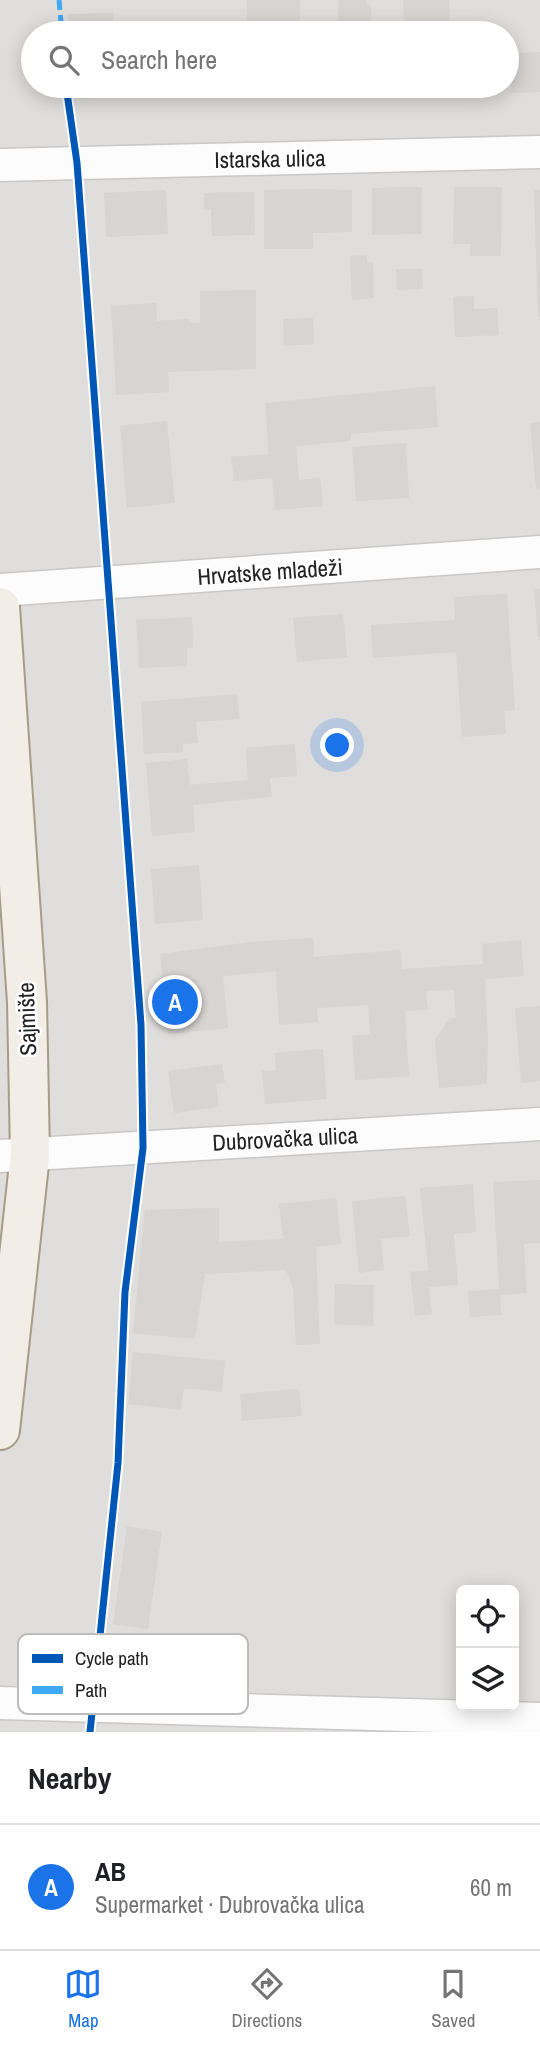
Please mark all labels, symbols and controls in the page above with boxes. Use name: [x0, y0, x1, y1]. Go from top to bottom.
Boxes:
search box: [21, 21, 519, 98]
icon: search: [45, 41, 83, 79]
text: Search here: [101, 42, 217, 77]
street label: Istarska ulica: [214, 142, 326, 175]
street label: Hrvatske mladeži: [196, 551, 344, 592]
your location: [320, 728, 354, 762]
pin: A: [152, 976, 198, 1028]
street label: Sajmište: [10, 982, 43, 1056]
street label: Dubrovačka ulica: [211, 1119, 359, 1158]
map controls: [456, 1585, 519, 1711]
button: locate: [456, 1585, 519, 1648]
legend: [18, 1634, 248, 1714]
text: Cycle path: [75, 1645, 149, 1671]
button: layers: [456, 1648, 519, 1711]
text: Path: [75, 1677, 107, 1703]
text: Nearby: [28, 1758, 111, 1798]
text: AB: [95, 1854, 126, 1889]
text: A: [44, 1872, 58, 1903]
text: 60 m: [470, 1872, 512, 1903]
text: Supermarket · Dubrovačka ulica: [95, 1889, 364, 1920]
tab: Map: [64, 1965, 102, 2033]
tab: Directions: [231, 1965, 302, 2033]
tab: Saved: [431, 1965, 476, 2033]

